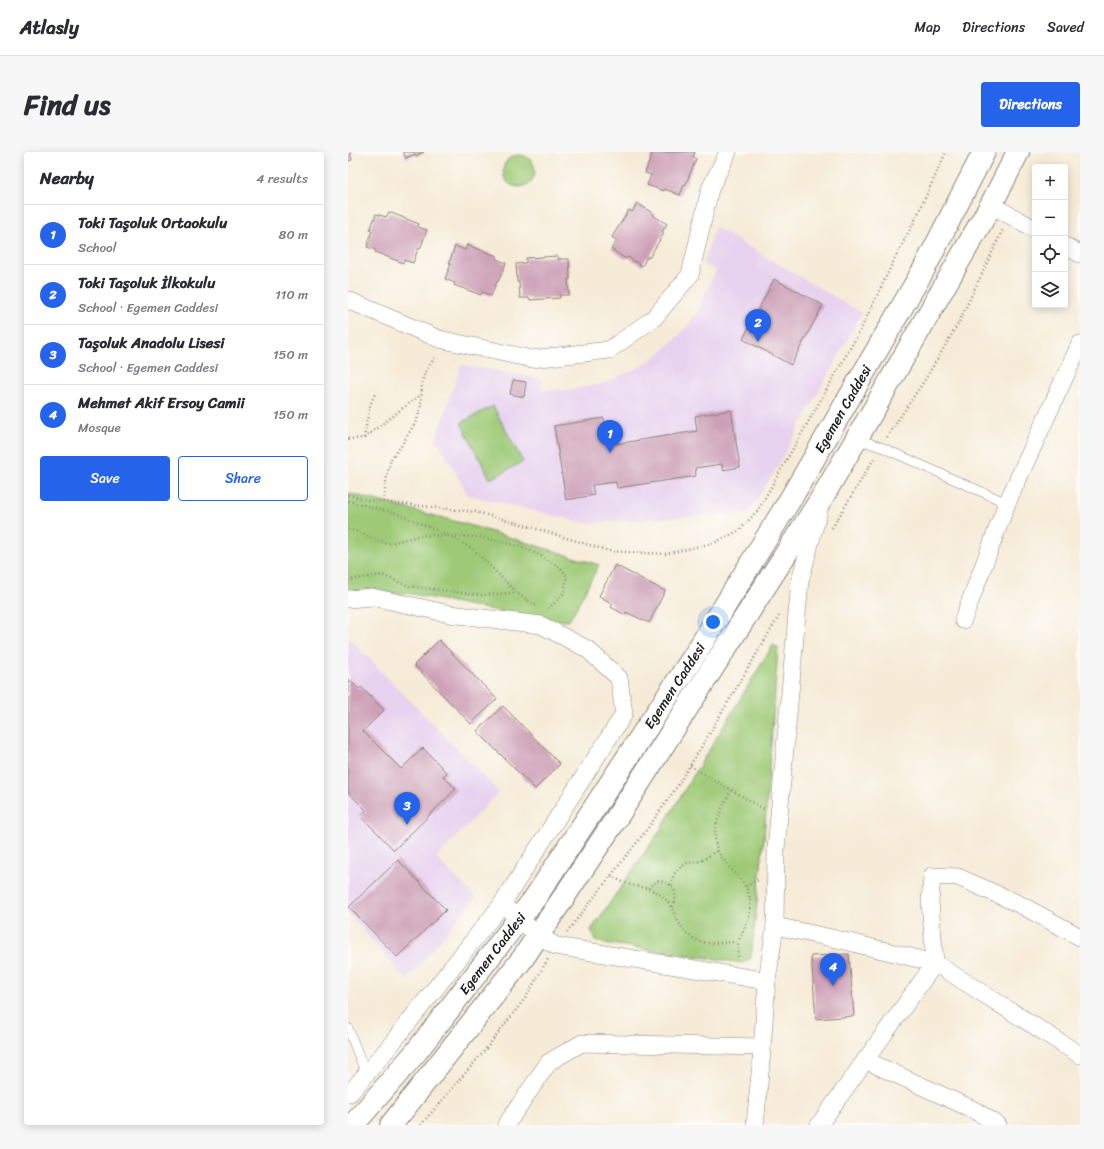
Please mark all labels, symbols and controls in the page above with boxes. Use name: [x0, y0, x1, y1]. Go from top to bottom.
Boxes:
text: Atlasly: [20, 11, 79, 44]
text: Map: [914, 15, 940, 40]
text: Directions: [962, 15, 1025, 40]
text: Saved: [1047, 15, 1084, 40]
text: Find us: [24, 80, 111, 129]
button: Directions: [981, 82, 1080, 127]
text: Nearby: [40, 163, 94, 193]
map controls: [1032, 164, 1068, 308]
button: +: [1032, 164, 1068, 200]
text: 4 results: [256, 167, 308, 190]
button: −: [1032, 200, 1068, 236]
text: Toki Taşoluk Ortaokulu: [78, 210, 227, 236]
text: 1: [50, 223, 56, 246]
text: 80 m: [279, 223, 308, 246]
text: School: [78, 236, 116, 259]
button: locate: [1032, 236, 1068, 272]
text: Toki Taşoluk İlkokulu: [78, 270, 215, 296]
button: layers: [1032, 272, 1068, 308]
text: 2: [49, 283, 57, 306]
text: 110 m: [275, 283, 308, 306]
text: School · Egemen Caddesi: [78, 296, 218, 319]
pin: 2: [745, 309, 771, 342]
text: Taşoluk Anadolu Lisesi: [78, 330, 224, 356]
text: 3: [49, 343, 57, 366]
text: 150 m: [273, 343, 308, 366]
text: School · Egemen Caddesi: [78, 356, 218, 379]
street label: Egemen Caddesi: [808, 359, 879, 458]
text: Mehmet Akif Ersoy Camii: [78, 390, 245, 416]
text: 4: [49, 403, 57, 426]
text: 150 m: [273, 403, 308, 426]
text: Mosque: [78, 416, 121, 439]
pin: 1: [597, 420, 623, 453]
button: Save: [40, 456, 170, 501]
button: Share: [178, 456, 308, 501]
your location: [703, 612, 723, 632]
street label: Egemen Caddesi: [637, 637, 713, 734]
pin: 3: [394, 792, 420, 825]
street label: Egemen Caddesi: [453, 906, 533, 1000]
pin: 4: [820, 953, 846, 986]

